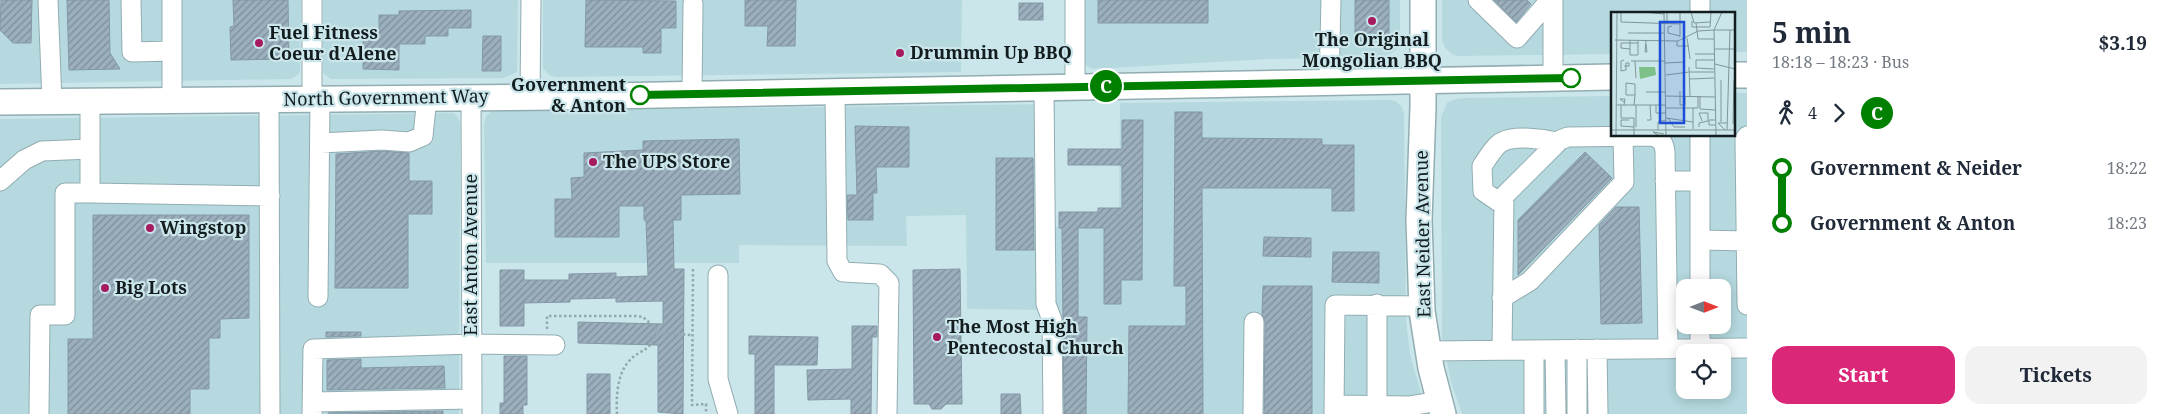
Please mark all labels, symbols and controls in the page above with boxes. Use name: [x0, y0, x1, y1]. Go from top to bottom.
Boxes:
inset map: [1611, 12, 1734, 136]
text: 5 min: [1772, 13, 1851, 51]
marker: The Original Mongolian BBQ: [1366, 15, 1378, 27]
place label: Fuel Fitness Coeur d'Alene: [269, 20, 396, 65]
place label: The Original Mongolian BBQ: [1302, 27, 1442, 72]
text: $3.19: [2098, 30, 2147, 56]
marker: Fuel Fitness Coeur d'Alene: [253, 37, 265, 49]
place label: Drummin Up BBQ: [910, 40, 1072, 64]
marker: Drummin Up BBQ: [894, 47, 906, 59]
text: 18:18 – 18:23 · Bus: [1772, 51, 1909, 73]
unlabelled marker: [1561, 68, 1581, 88]
line badge: C: [1090, 70, 1122, 102]
place label: Government & Anton: [511, 72, 626, 117]
text: C: [1100, 74, 1112, 98]
street label: North Government Way: [283, 83, 490, 111]
marker: Government & Anton: [630, 85, 650, 105]
icon: walk: [1772, 99, 1800, 127]
icon: forward: [1825, 99, 1853, 127]
text: C: [1871, 101, 1883, 125]
text: 4: [1808, 102, 1817, 124]
place label: The UPS Store: [603, 149, 730, 173]
street label: East Neider Avenue: [1409, 150, 1435, 318]
text: Government & Neider: [1810, 155, 2022, 181]
marker: The UPS Store: [587, 156, 599, 168]
text: 18:22: [2107, 157, 2147, 179]
street label: East Anton Avenue: [458, 174, 482, 336]
text: Government & Anton: [1810, 210, 2015, 236]
text: 18:23: [2107, 212, 2147, 234]
place label: Wingstop: [160, 215, 246, 239]
marker: Wingstop: [144, 222, 156, 234]
place label: Big Lots: [115, 275, 187, 299]
north arrow: [1676, 279, 1731, 334]
map controls: [1676, 279, 1731, 399]
marker: Big Lots: [99, 282, 111, 294]
place label: The Most High Pentecostal Church: [947, 314, 1124, 359]
marker: The Most High Pentecostal Church: [931, 331, 943, 343]
button: locate: [1676, 344, 1731, 399]
button: Start: [1772, 346, 1955, 404]
button: Tickets: [1965, 346, 2147, 404]

